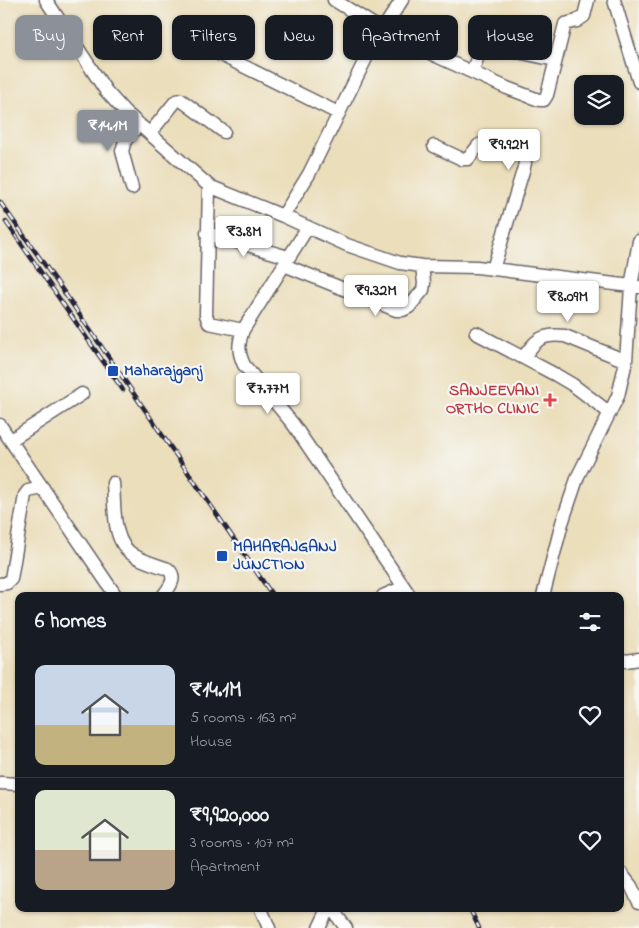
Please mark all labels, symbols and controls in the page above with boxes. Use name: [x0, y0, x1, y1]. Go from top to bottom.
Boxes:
chip: Buy: [15, 15, 83, 60]
chip: Rent: [93, 15, 162, 60]
chip: Filters: [172, 15, 255, 60]
chip: New: [265, 15, 333, 60]
chip: Apartment: [343, 15, 458, 60]
chip: House: [468, 15, 552, 60]
map controls: [574, 75, 624, 125]
button: layers: [574, 75, 624, 125]
pin: ₹14.1M: [67, 110, 149, 152]
text: ₹14.1M: [88, 114, 128, 138]
pin: ₹9.92M: [468, 128, 550, 171]
text: ₹9.92M: [489, 133, 529, 157]
pin: ₹3.8M: [209, 216, 279, 258]
text: ₹3.8M: [226, 220, 262, 244]
pin: ₹9.32M: [335, 274, 417, 317]
text: ₹9.32M: [355, 279, 397, 303]
pin: ₹8.09M: [527, 280, 609, 323]
text: ₹8.09M: [548, 285, 588, 309]
place label: Maharajganj: [124, 359, 203, 384]
marker: Maharajganj: [106, 364, 120, 378]
pin: ₹7.77M: [227, 372, 309, 415]
text: ₹7.77M: [247, 377, 289, 401]
place label: SANJEEVANI ORTHO CLINIC: [446, 379, 539, 421]
marker: SANJEEVANI ORTHO CLINIC: [543, 393, 557, 407]
place label: MAHARAJGANJ JUNCTION: [233, 535, 337, 577]
marker: MAHARAJGANJ JUNCTION: [215, 549, 229, 563]
text: 6 homes: [35, 607, 107, 637]
icon: filters: [576, 608, 604, 636]
text: ₹14.1M: [190, 676, 242, 706]
icon: home: [75, 685, 135, 745]
icon: heart: [576, 701, 604, 729]
text: 5 rooms · 163 m²: [190, 706, 297, 730]
text: House: [190, 730, 232, 754]
text: ₹9,920,000: [190, 801, 269, 831]
icon: home: [75, 810, 135, 870]
icon: heart: [576, 826, 604, 854]
text: 3 rooms · 107 m²: [190, 831, 294, 855]
text: Apartment: [190, 855, 260, 879]

